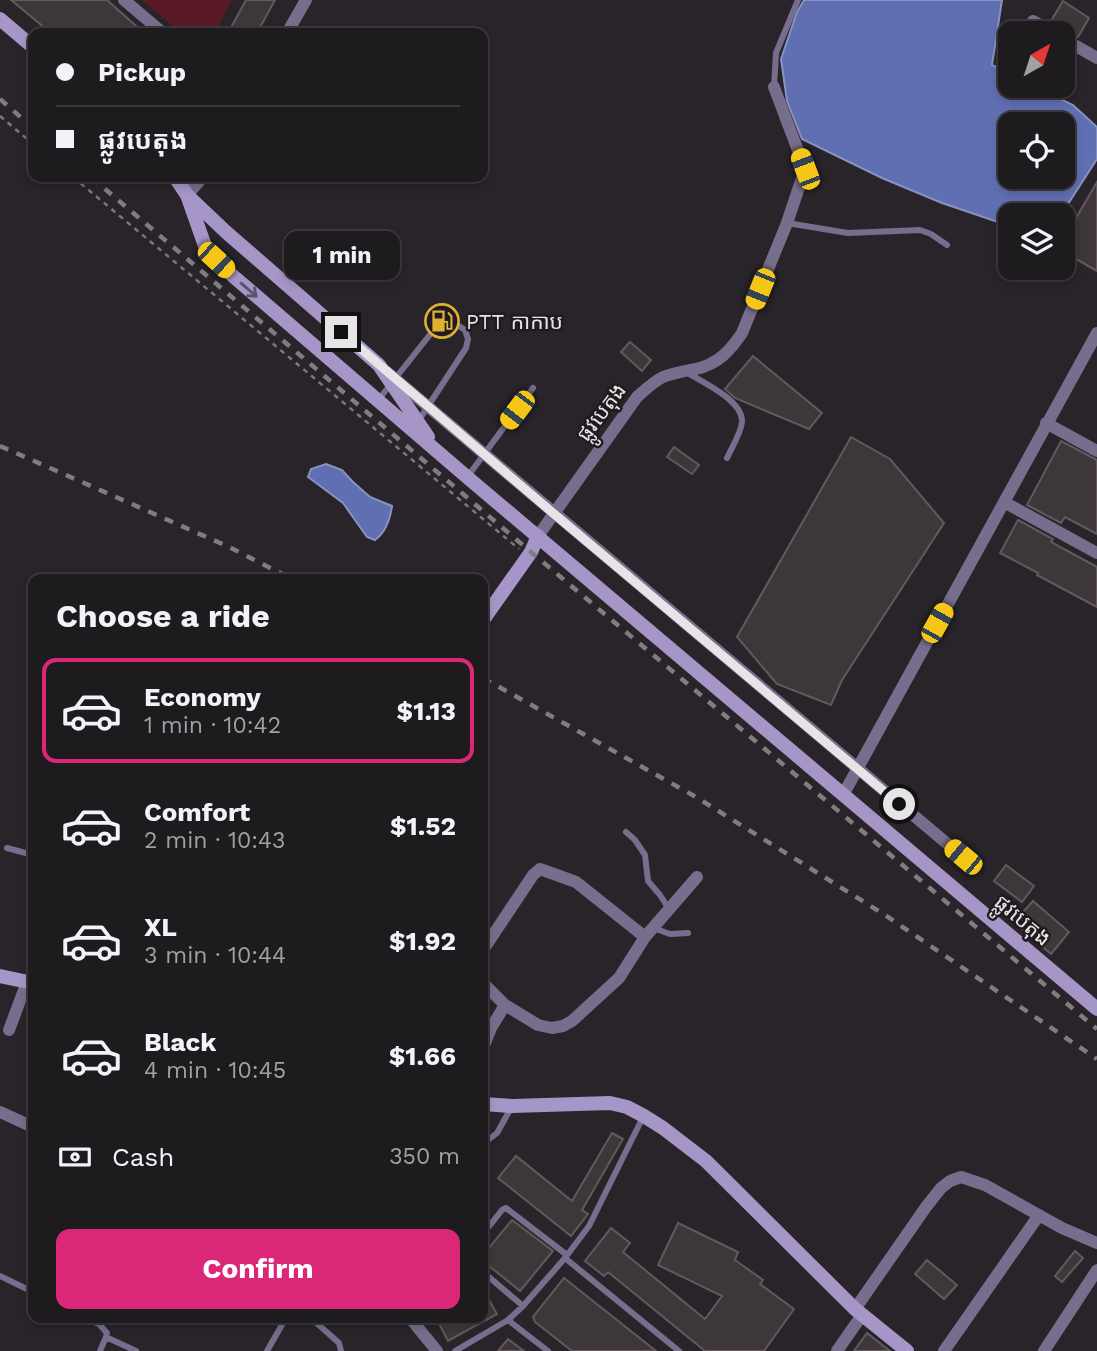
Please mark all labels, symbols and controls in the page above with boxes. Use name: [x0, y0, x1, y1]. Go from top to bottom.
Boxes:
north arrow: [998, 21, 1074, 98]
map controls: [998, 21, 1075, 280]
text: Pickup: [98, 57, 186, 87]
button: locate: [998, 112, 1075, 189]
text: ផ្លូវបេតុង: [98, 125, 188, 155]
car: [788, 146, 823, 192]
button: layers: [998, 203, 1075, 280]
callout: 1 min: [283, 230, 399, 280]
car: [194, 238, 239, 282]
text: 1 min: [312, 242, 372, 269]
car: [743, 266, 778, 312]
one-way arrow: [240, 282, 258, 298]
fuel station icon: PTT កាកាប: [423, 302, 461, 340]
place label: PTT កាកាប: [466, 309, 563, 334]
route end: [325, 316, 357, 348]
street label: ផ្លូវបេតុង: [571, 378, 637, 450]
car: [496, 387, 539, 433]
text: Choose a ride: [56, 597, 270, 635]
car: [918, 600, 957, 646]
icon: car: [60, 679, 123, 742]
text: Economy: [144, 682, 261, 712]
text: $1.13: [397, 696, 456, 726]
text: 1 min · 10:42: [144, 712, 281, 739]
route start: [883, 788, 915, 820]
icon: car: [60, 794, 123, 857]
text: Comfort: [144, 797, 250, 827]
text: $1.52: [390, 811, 456, 841]
text: 2 min · 10:43: [144, 827, 286, 854]
car: [941, 835, 986, 879]
street label: ផ្លូវបេតុង: [985, 889, 1056, 956]
icon: car: [60, 909, 123, 972]
text: XL: [144, 912, 177, 942]
text: $1.92: [389, 926, 456, 956]
text: 3 min · 10:44: [144, 942, 286, 969]
icon: car: [60, 1024, 123, 1087]
text: Black: [144, 1027, 216, 1057]
text: $1.66: [389, 1041, 456, 1071]
text: 4 min · 10:45: [144, 1057, 286, 1084]
icon: cash: [56, 1138, 94, 1176]
text: Cash: [112, 1142, 174, 1172]
text: 350 m: [389, 1143, 460, 1170]
button: Confirm: [56, 1229, 460, 1309]

